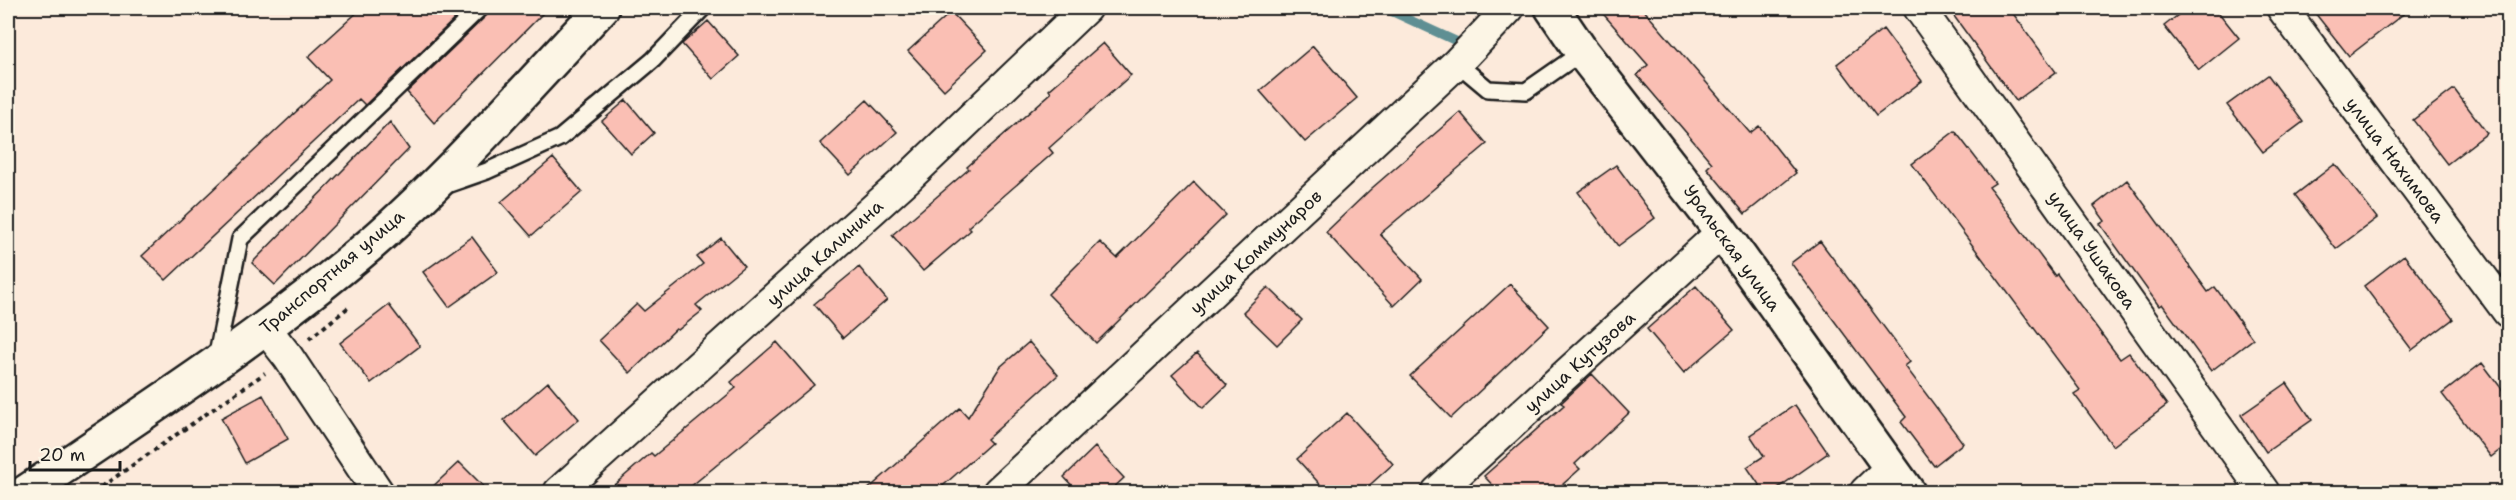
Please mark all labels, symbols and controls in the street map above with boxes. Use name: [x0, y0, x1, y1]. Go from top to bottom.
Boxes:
street label: улица Нахимова: [2340, 92, 2450, 228]
street label: Уральская улица: [1678, 180, 1786, 316]
street label: улица Коммунаров: [1185, 184, 1327, 320]
street label: улица Ушакова: [2042, 186, 2142, 314]
street label: улица Калинина: [762, 194, 888, 312]
street label: Транспортная улица: [255, 204, 409, 340]
street label: улица Кутузова: [1520, 306, 1640, 418]
scale bar: [30, 434, 120, 472]
text: 20 m: [39, 443, 85, 467]

